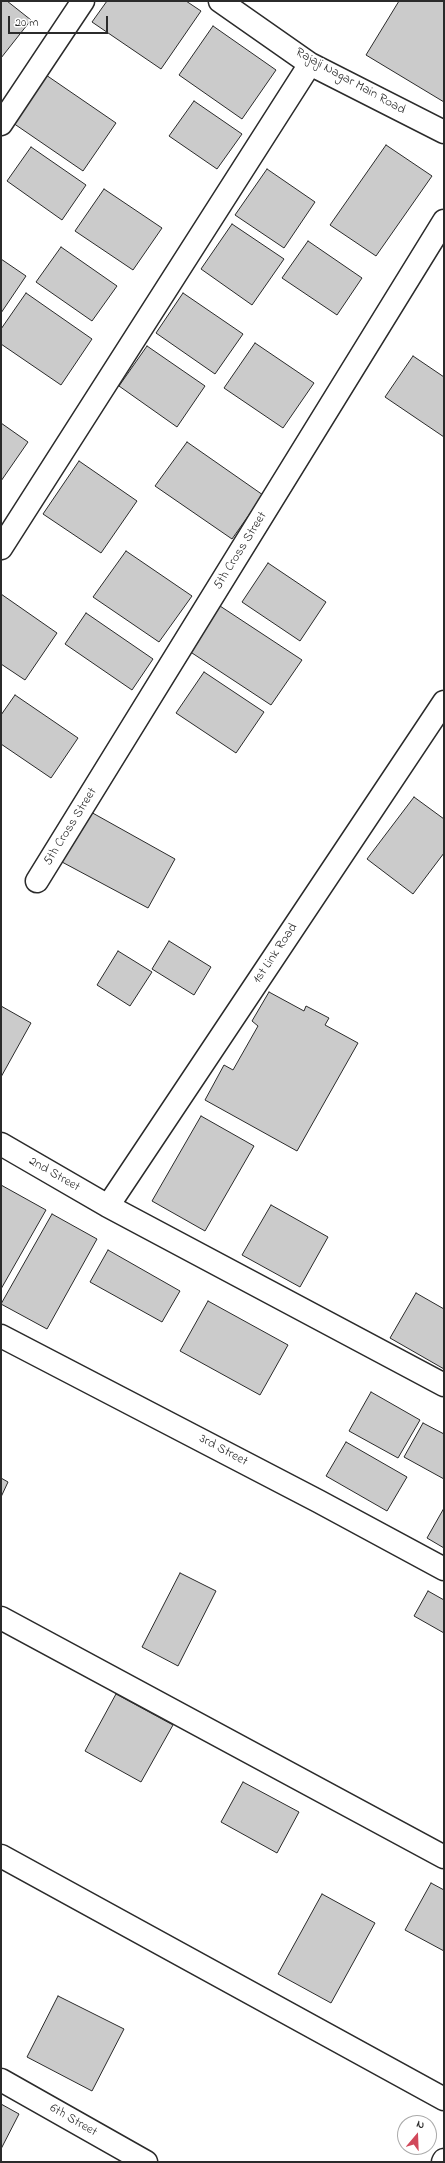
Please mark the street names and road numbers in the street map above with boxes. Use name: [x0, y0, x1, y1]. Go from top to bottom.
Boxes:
street label: Rajaji Nagar Main Road: [292, 45, 408, 119]
street label: 5th Cross Street: [211, 509, 271, 593]
street label: 5th Cross Street: [41, 785, 101, 869]
street label: 1st Link Road: [250, 921, 302, 987]
street label: 2nd Street: [26, 1154, 82, 1196]
street label: 3rd Street: [196, 1432, 250, 1470]
street label: 6th Street: [46, 2101, 100, 2141]

